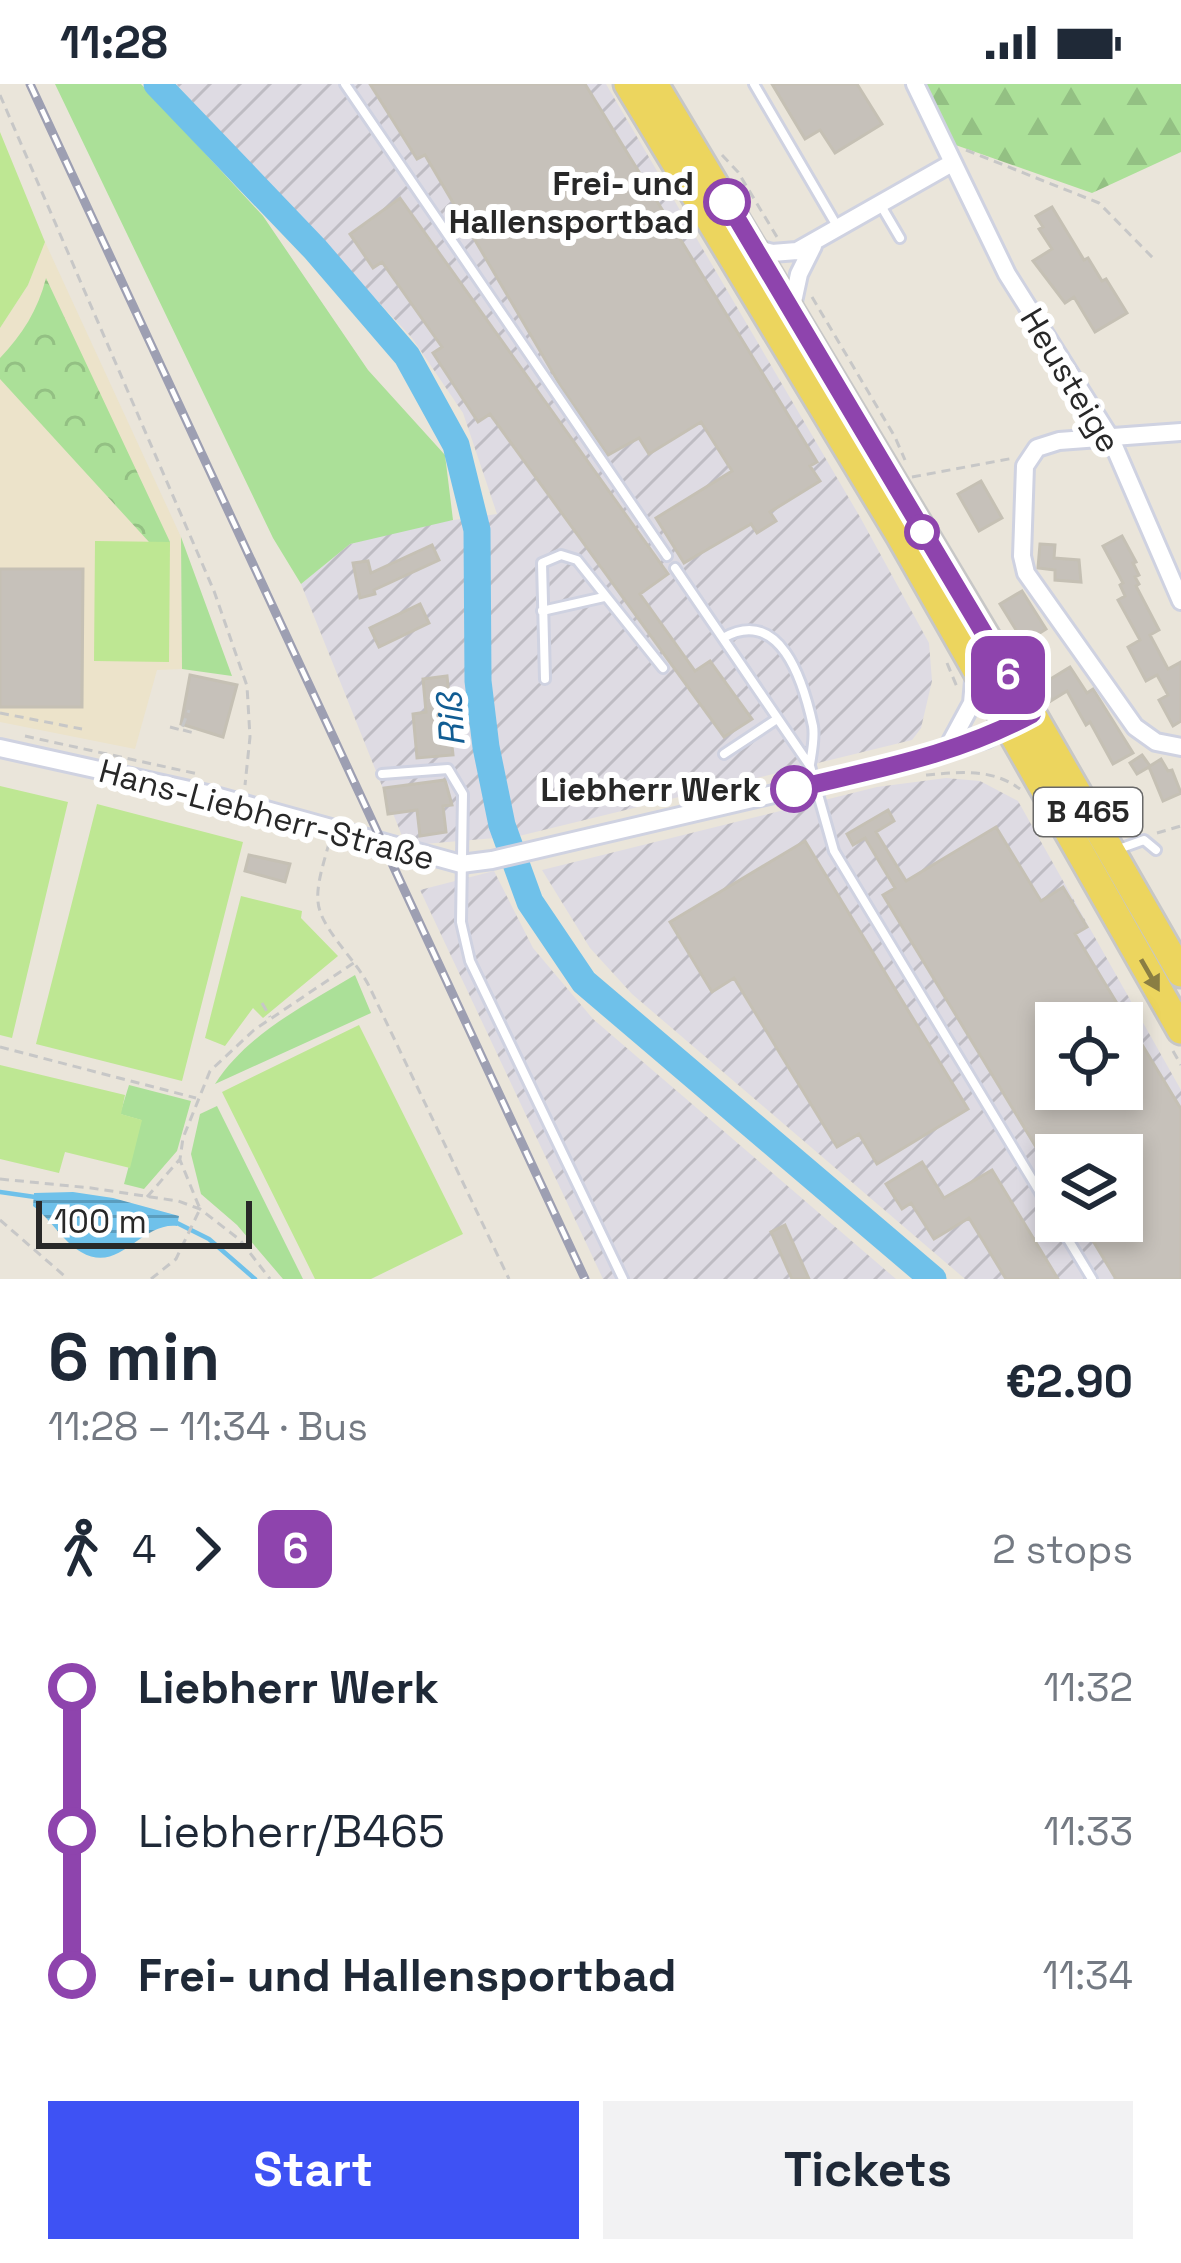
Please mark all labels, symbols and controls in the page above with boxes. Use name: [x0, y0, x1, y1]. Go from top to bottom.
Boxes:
text: 11:28: [60, 14, 168, 71]
place label: Frei- und Hallensportbad: [449, 163, 694, 243]
marker: Frei- und Hallensportbad: [705, 180, 749, 224]
street label: Heusteige: [1011, 301, 1130, 460]
unlabelled marker: [906, 516, 938, 548]
line badge: 6: [969, 636, 1047, 714]
text: 6: [995, 648, 1021, 701]
water label: Riß: [426, 689, 476, 749]
street label: Hans-Liebherr-Straße: [94, 750, 439, 880]
marker: Liebherr Werk: [772, 767, 816, 811]
place label: Liebherr Werk: [540, 769, 761, 811]
road number: B 465: [1034, 788, 1142, 836]
one-way arrow: [1138, 958, 1159, 992]
map controls: [1035, 1002, 1143, 1242]
button: locate: [1035, 1002, 1143, 1110]
button: layers: [1035, 1134, 1143, 1242]
scale bar: [36, 1195, 252, 1248]
text: 100 m: [54, 1201, 147, 1243]
text: 6 min: [48, 1315, 220, 1399]
text: €2.90: [1005, 1353, 1133, 1410]
text: 11:28 – 11:34 · Bus: [48, 1402, 368, 1451]
icon: walk: [48, 1516, 114, 1582]
icon: forward: [174, 1516, 240, 1582]
text: 6: [282, 1522, 308, 1575]
text: 4: [132, 1525, 156, 1574]
text: 2 stops: [992, 1525, 1133, 1574]
text: Liebherr Werk: [138, 1659, 439, 1716]
text: 11:32: [1043, 1663, 1133, 1712]
text: Liebherr/B465: [138, 1803, 445, 1860]
text: 11:33: [1043, 1807, 1133, 1856]
text: Frei- und Hallensportbad: [138, 1947, 677, 2004]
text: 11:34: [1043, 1951, 1133, 2000]
button: Start: [48, 2101, 579, 2239]
button: Tickets: [603, 2101, 1133, 2239]

